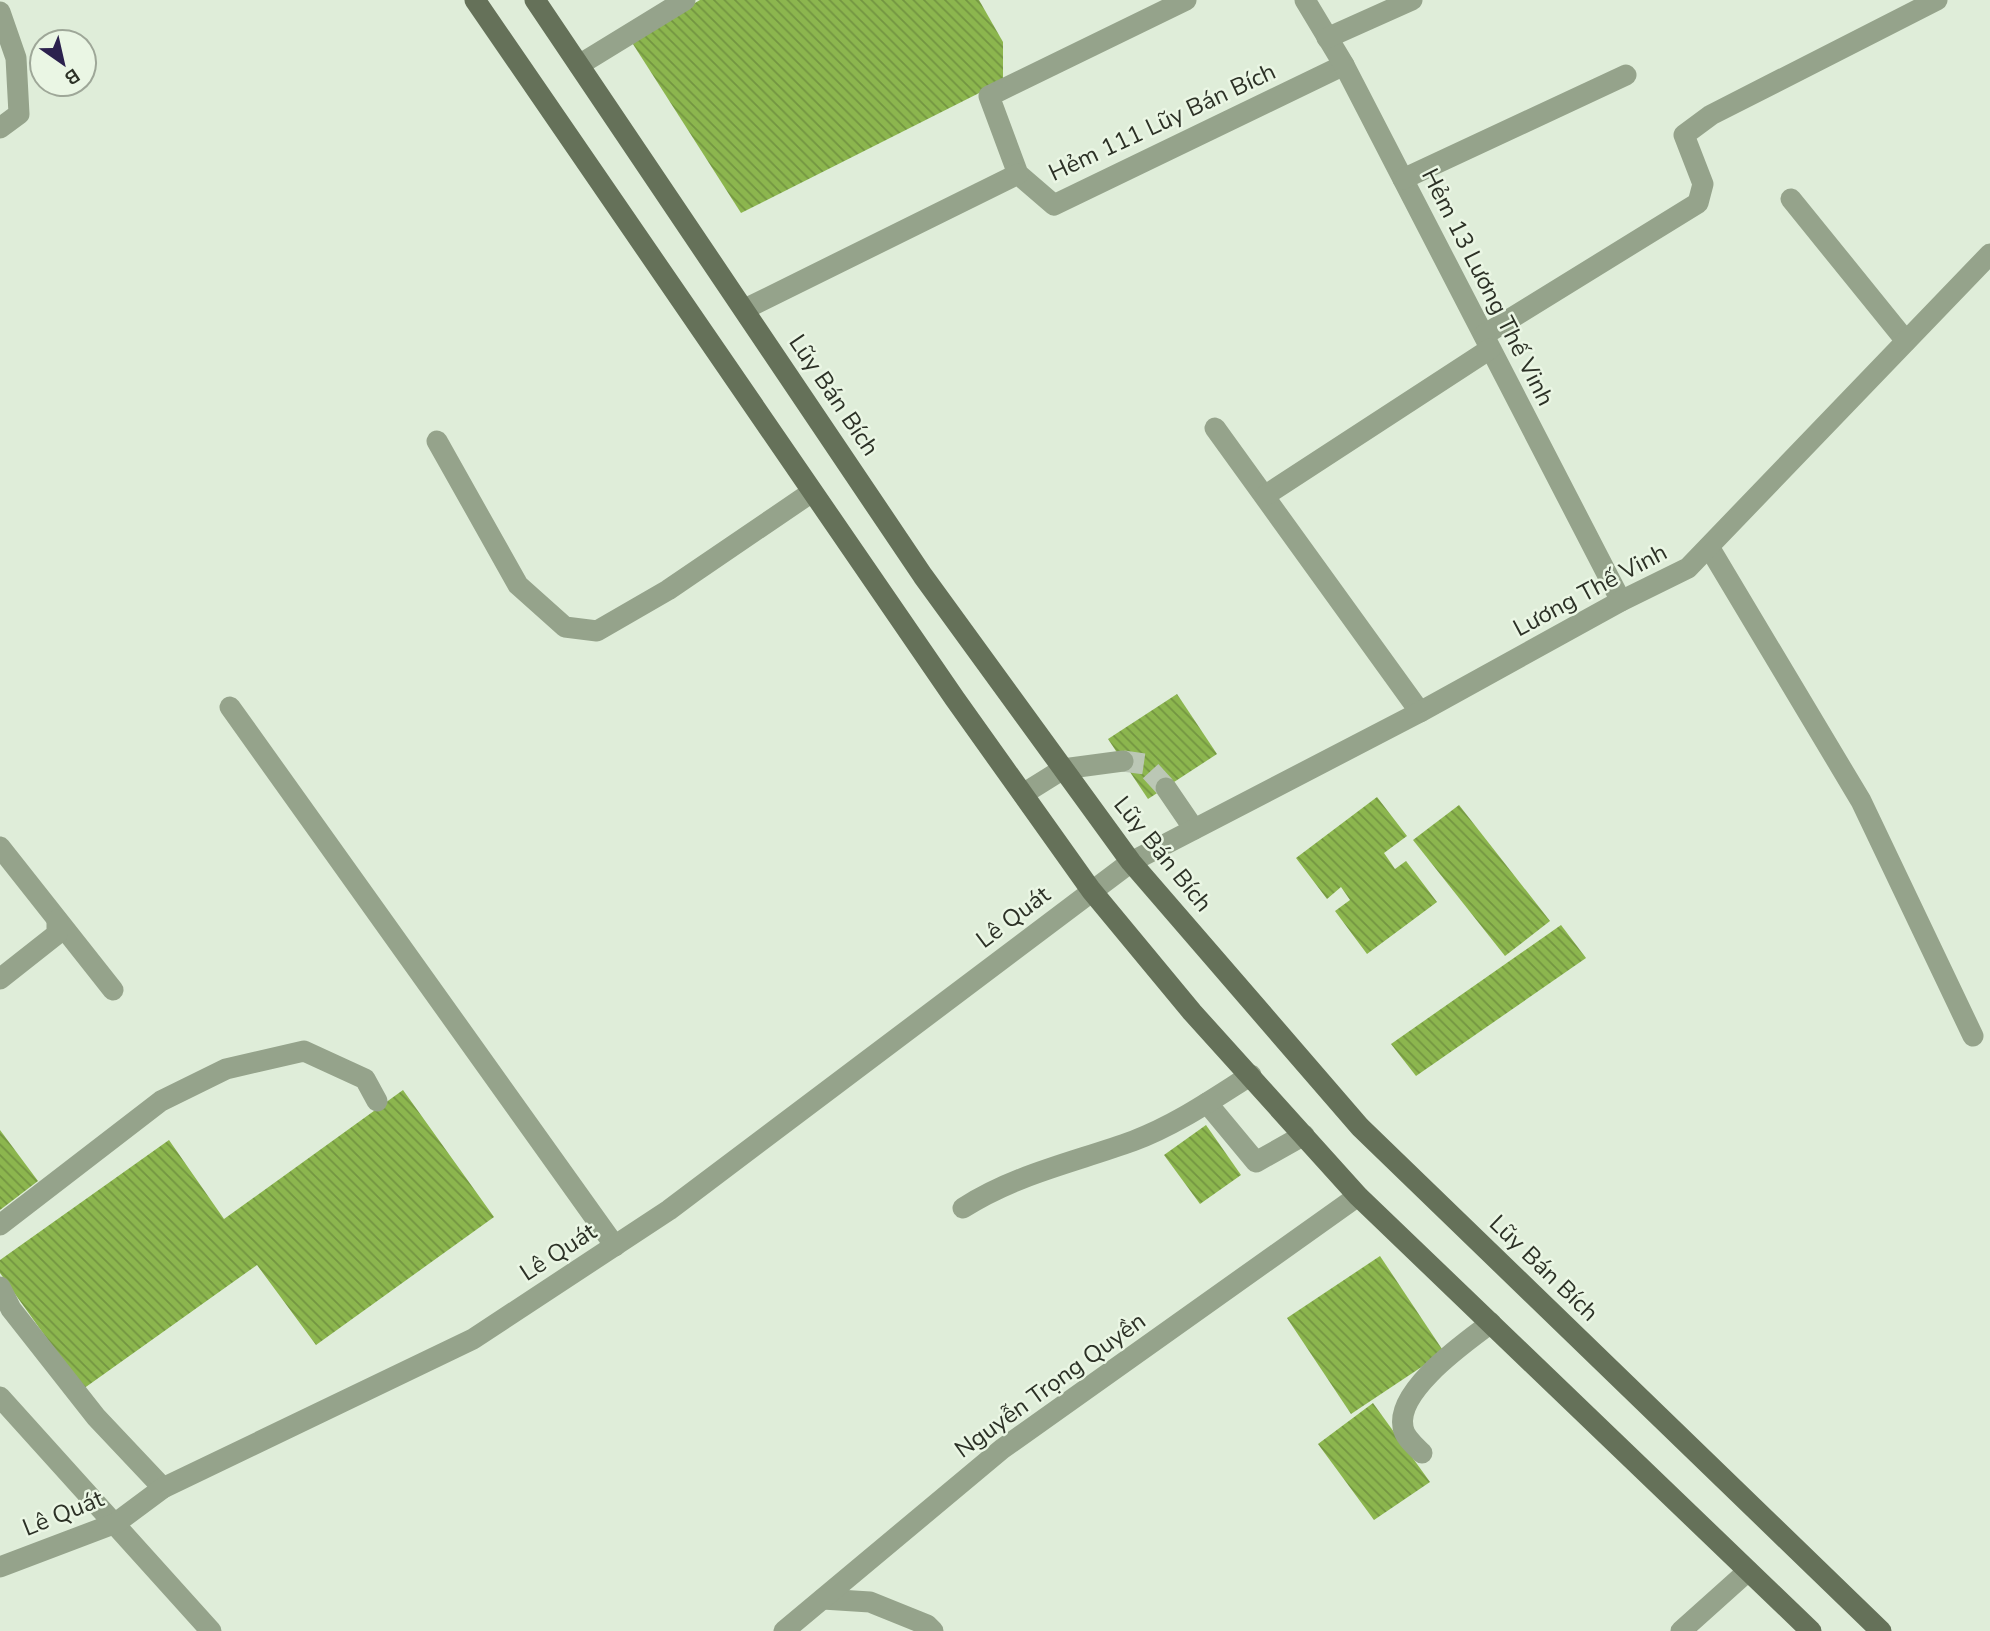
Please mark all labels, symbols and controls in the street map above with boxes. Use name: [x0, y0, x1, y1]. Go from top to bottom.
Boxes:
north arrow: [28, 28, 98, 98]
street label: Hẻm 111 Lũy Bán Bích: [1043, 55, 1281, 189]
text: B: [59, 62, 85, 91]
street label: Hẻm 13 Lương Thế Vinh: [1414, 163, 1562, 411]
street label: Lũy Bán Bích: [782, 328, 886, 462]
street label: Lương Thế Vinh: [1507, 536, 1673, 644]
street label: Lũy Bán Bích: [1106, 790, 1220, 918]
street label: Lê Quát: [969, 878, 1057, 955]
street label: Lũy Bán Bích: [1483, 1208, 1605, 1328]
street label: Lê Quát: [514, 1215, 603, 1289]
street label: Nguyễn Trọng Quyền: [948, 1305, 1152, 1465]
street label: Lê Quát: [18, 1482, 109, 1544]

